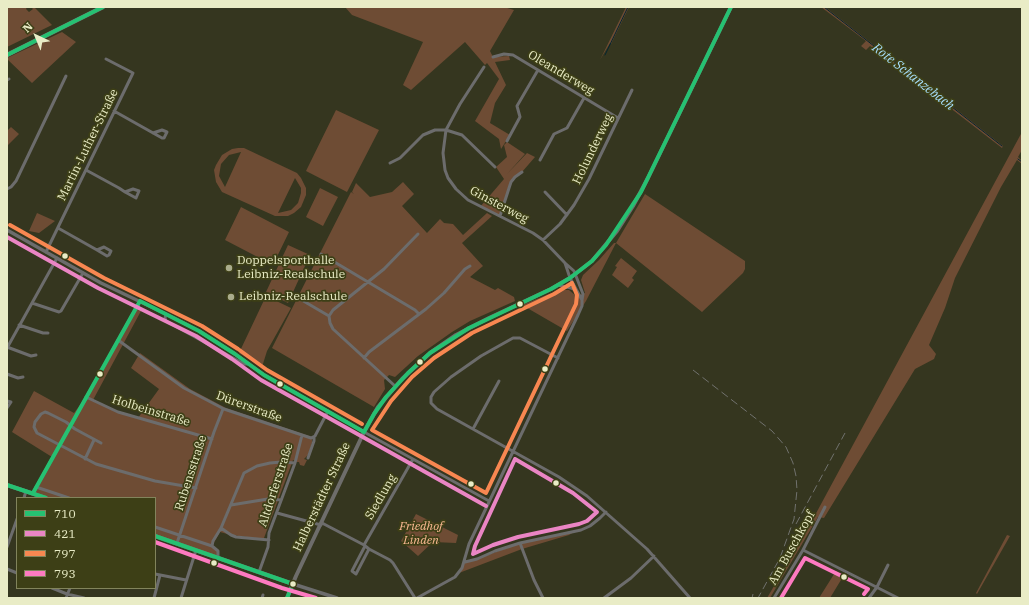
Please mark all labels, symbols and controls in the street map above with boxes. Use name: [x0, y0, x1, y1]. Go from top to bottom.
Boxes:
north arrow: [16, 16, 56, 56]
text: N: [20, 19, 36, 35]
water label: Rote Schanzebach: [869, 40, 957, 114]
street label: Oleanderweg: [525, 48, 597, 98]
street label: Martin-Luther-Straße: [55, 87, 121, 203]
street label: Holunderweg: [570, 111, 616, 187]
street label: Ginsterweg: [467, 184, 531, 226]
unlabelled marker: [60, 251, 70, 261]
place label: Doppelsporthalle Leibniz-Realschule: [237, 254, 345, 282]
marker: Doppelsporthalle Leibniz-Realschule: [224, 263, 234, 273]
place label: Leibniz-Realschule: [239, 290, 347, 304]
marker: Leibniz-Realschule: [226, 292, 236, 302]
unlabelled marker: [515, 299, 525, 309]
unlabelled marker: [415, 357, 425, 367]
unlabelled marker: [540, 364, 550, 374]
unlabelled marker: [95, 369, 105, 379]
unlabelled marker: [275, 379, 285, 389]
street label: Dürerstraße: [214, 388, 284, 426]
street label: Holbeinstraße: [110, 392, 192, 430]
street label: Rubensstraße: [172, 433, 210, 513]
street label: Halberstädter Straße: [290, 440, 354, 554]
street label: Altdorferstraße: [256, 441, 296, 529]
street label: Siedlung: [362, 472, 400, 522]
unlabelled marker: [551, 478, 561, 488]
unlabelled marker: [466, 479, 476, 489]
legend: [16, 497, 156, 589]
text: 710: [54, 506, 76, 521]
street label: Am Buschkopf: [766, 508, 818, 588]
park label: Friedhof Linden: [399, 520, 443, 548]
text: 421: [54, 526, 76, 541]
text: 797: [54, 546, 76, 561]
unlabelled marker: [209, 558, 219, 568]
text: 793: [54, 566, 76, 581]
unlabelled marker: [839, 572, 849, 582]
unlabelled marker: [288, 579, 298, 589]

